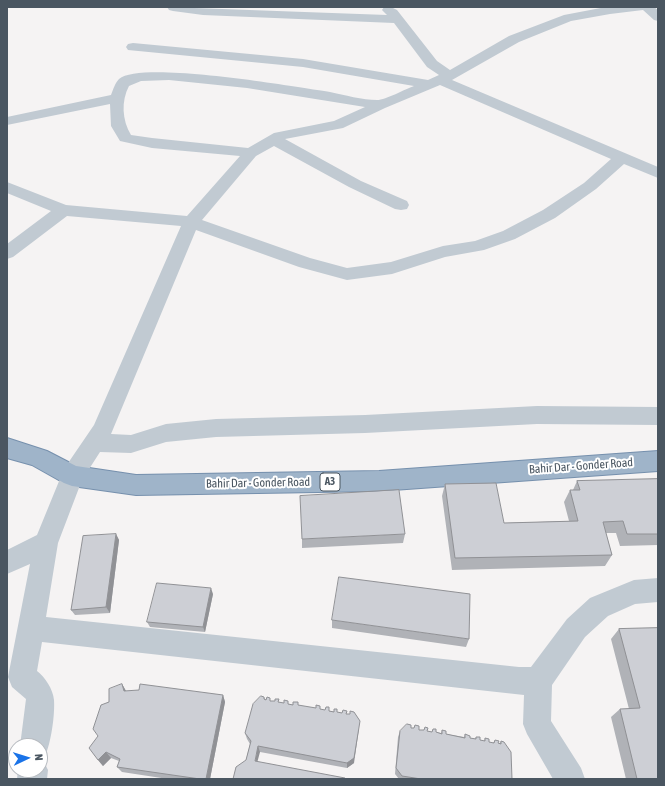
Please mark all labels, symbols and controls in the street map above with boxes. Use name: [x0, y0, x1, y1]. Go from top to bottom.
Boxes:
street label: Bahir Dar - Gonder Road: [529, 455, 633, 477]
road number: A3: [320, 473, 340, 491]
street label: Bahir Dar - Gonder Road: [206, 475, 310, 491]
north arrow: [8, 738, 48, 778]
text: N: [33, 754, 45, 761]

